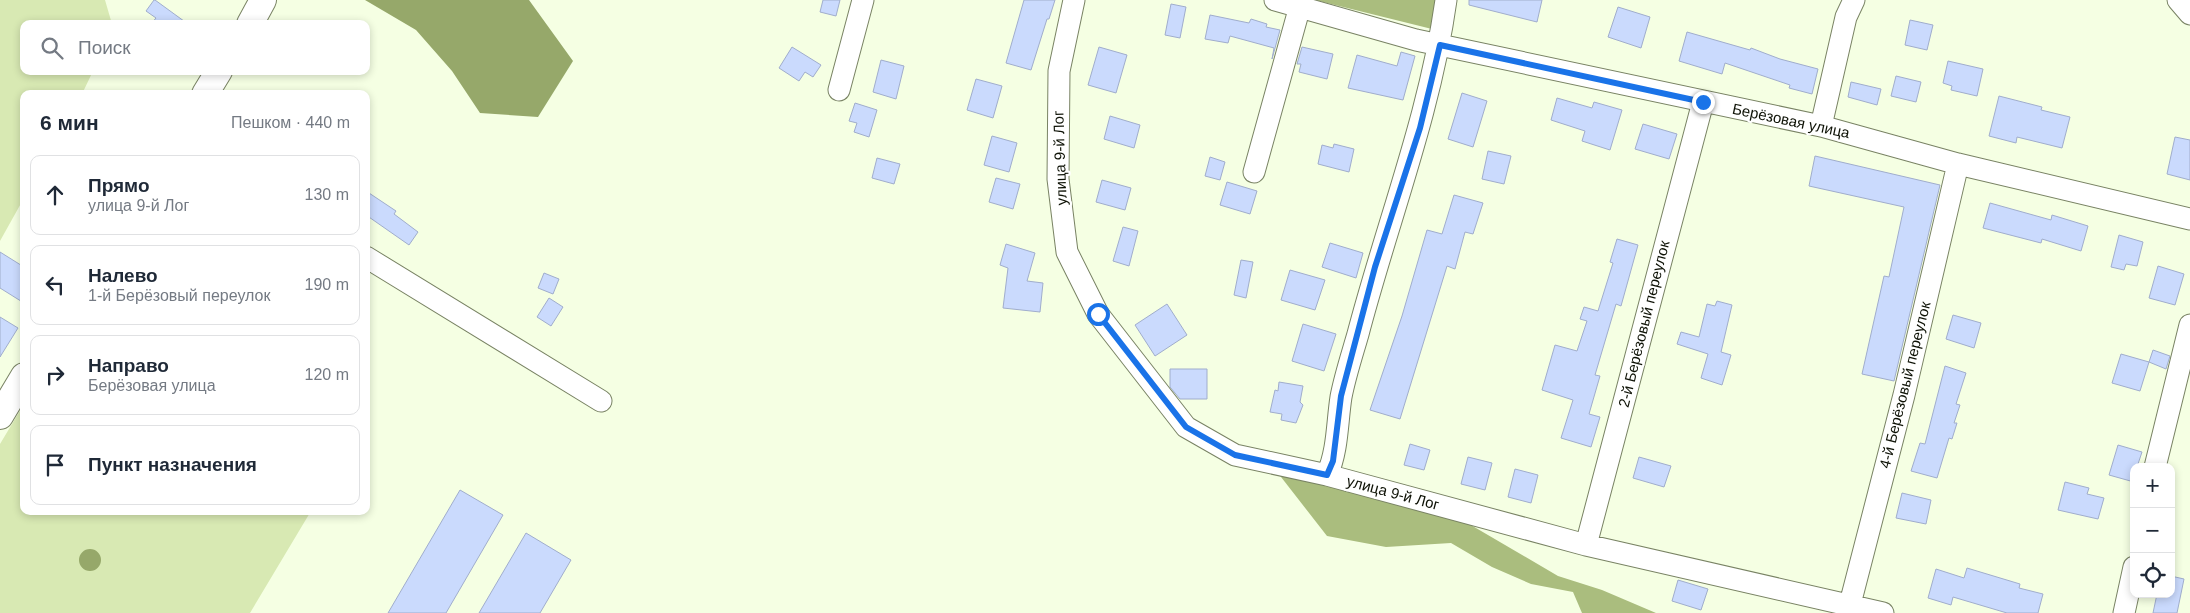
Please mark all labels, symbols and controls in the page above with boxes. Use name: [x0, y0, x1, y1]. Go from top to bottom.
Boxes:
search box: [20, 20, 370, 75]
icon: search: [38, 34, 66, 62]
text: Поиск: [78, 37, 131, 58]
route end: [1692, 91, 1715, 114]
street label: Берёзовая улица: [1731, 100, 1852, 141]
street label: улица 9-й Лог: [1049, 110, 1070, 206]
text: 6 мин: [40, 111, 99, 134]
text: Пешком · 440 m: [231, 114, 350, 131]
text: Прямо: [88, 175, 150, 196]
icon: ahead: [41, 181, 69, 209]
text: 130 m: [305, 186, 349, 203]
text: улица 9-й Лог: [88, 197, 189, 214]
street label: 2-й Берёзовый переулок: [1615, 238, 1673, 409]
text: Налево: [88, 265, 158, 286]
icon: left: [41, 271, 69, 299]
text: 190 m: [305, 276, 349, 293]
text: 1-й Берёзовый переулок: [88, 287, 270, 304]
street label: 4-й Берёзовый переулок: [1876, 299, 1934, 470]
route start: [1087, 303, 1110, 326]
text: Направо: [88, 355, 169, 376]
icon: right: [41, 361, 69, 389]
text: 120 m: [305, 366, 349, 383]
text: Берёзовая улица: [88, 377, 216, 394]
icon: arrive: [41, 451, 69, 479]
text: Пункт назначения: [88, 454, 257, 475]
map controls: [2130, 463, 2175, 598]
button: +: [2130, 463, 2175, 508]
street label: улица 9-й Лог: [1345, 472, 1442, 513]
button: −: [2130, 508, 2175, 553]
button: locate: [2130, 553, 2175, 598]

